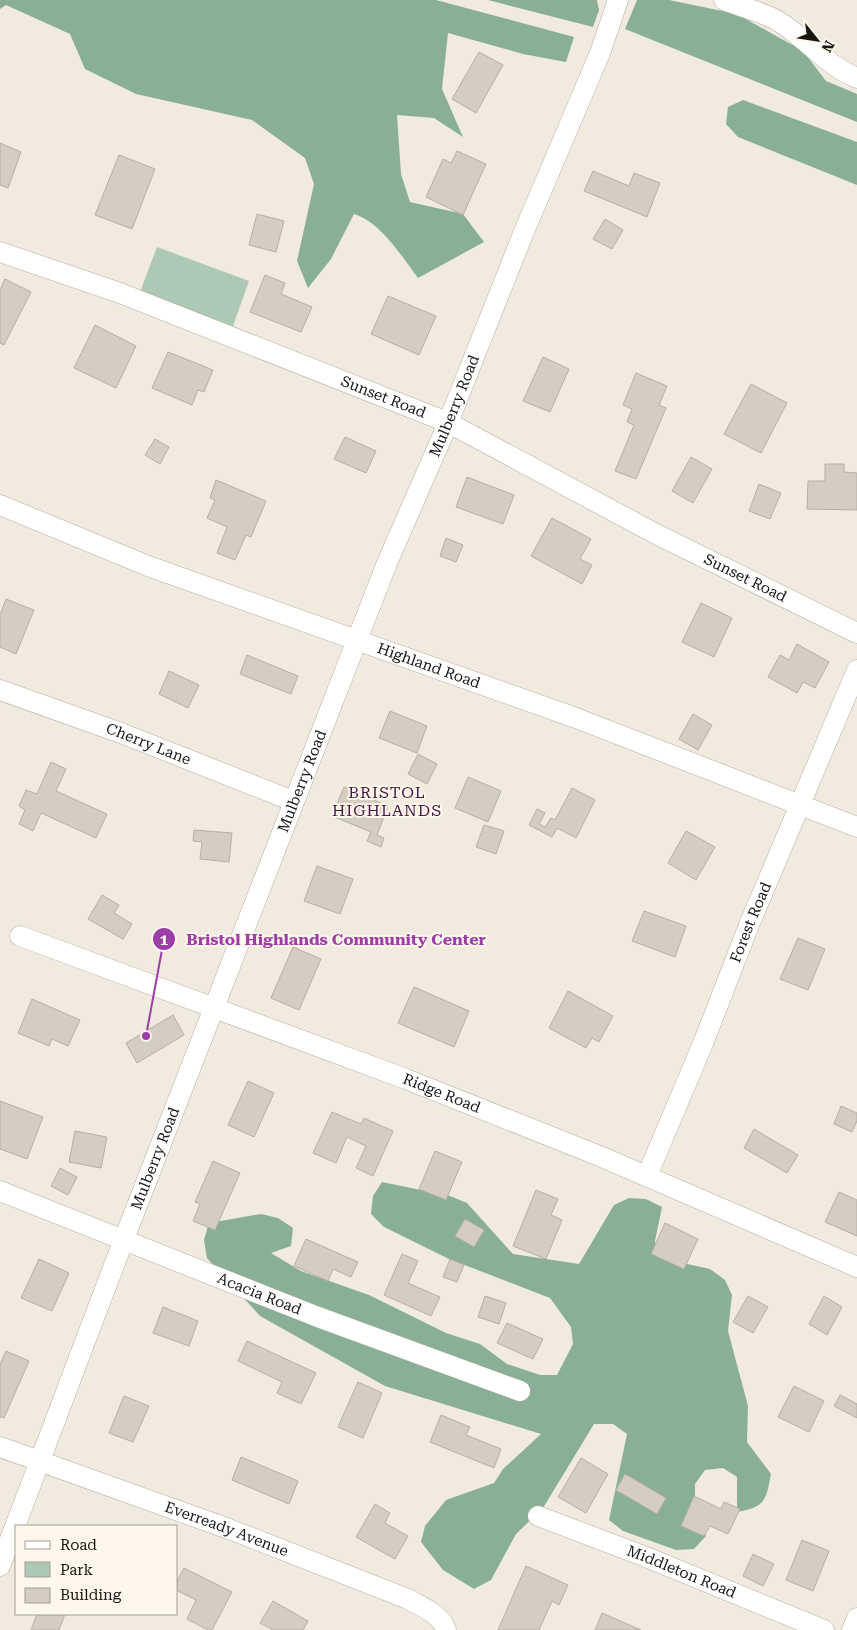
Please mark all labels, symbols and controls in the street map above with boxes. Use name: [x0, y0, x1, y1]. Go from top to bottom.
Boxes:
north arrow: [792, 15, 842, 65]
text: N: [819, 38, 838, 55]
street label: Mulberry Road: [426, 352, 483, 460]
street label: Sunset Road: [338, 372, 429, 422]
street label: Sunset Road: [701, 550, 790, 606]
street label: Highland Road: [375, 639, 483, 692]
street label: Cherry Lane: [104, 719, 193, 769]
street label: Mulberry Road: [274, 727, 330, 835]
district label: BRISTOL HIGHLANDS: [332, 783, 442, 820]
street label: Forest Road: [726, 879, 775, 965]
callout: Bristol Highlands Community Center: [151, 924, 496, 955]
text: Bristol Highlands Community Center: [186, 930, 486, 949]
text: 1: [160, 931, 169, 949]
street label: Ridge Road: [400, 1070, 483, 1117]
street label: Mulberry Road: [127, 1104, 183, 1212]
street label: Acacia Road: [215, 1269, 304, 1319]
street label: Everready Avenue: [162, 1498, 291, 1560]
legend: [15, 1525, 178, 1615]
text: Road: [60, 1536, 97, 1554]
street label: Middleton Road: [624, 1542, 739, 1602]
text: Park: [60, 1561, 94, 1579]
text: Building: [60, 1586, 122, 1604]

